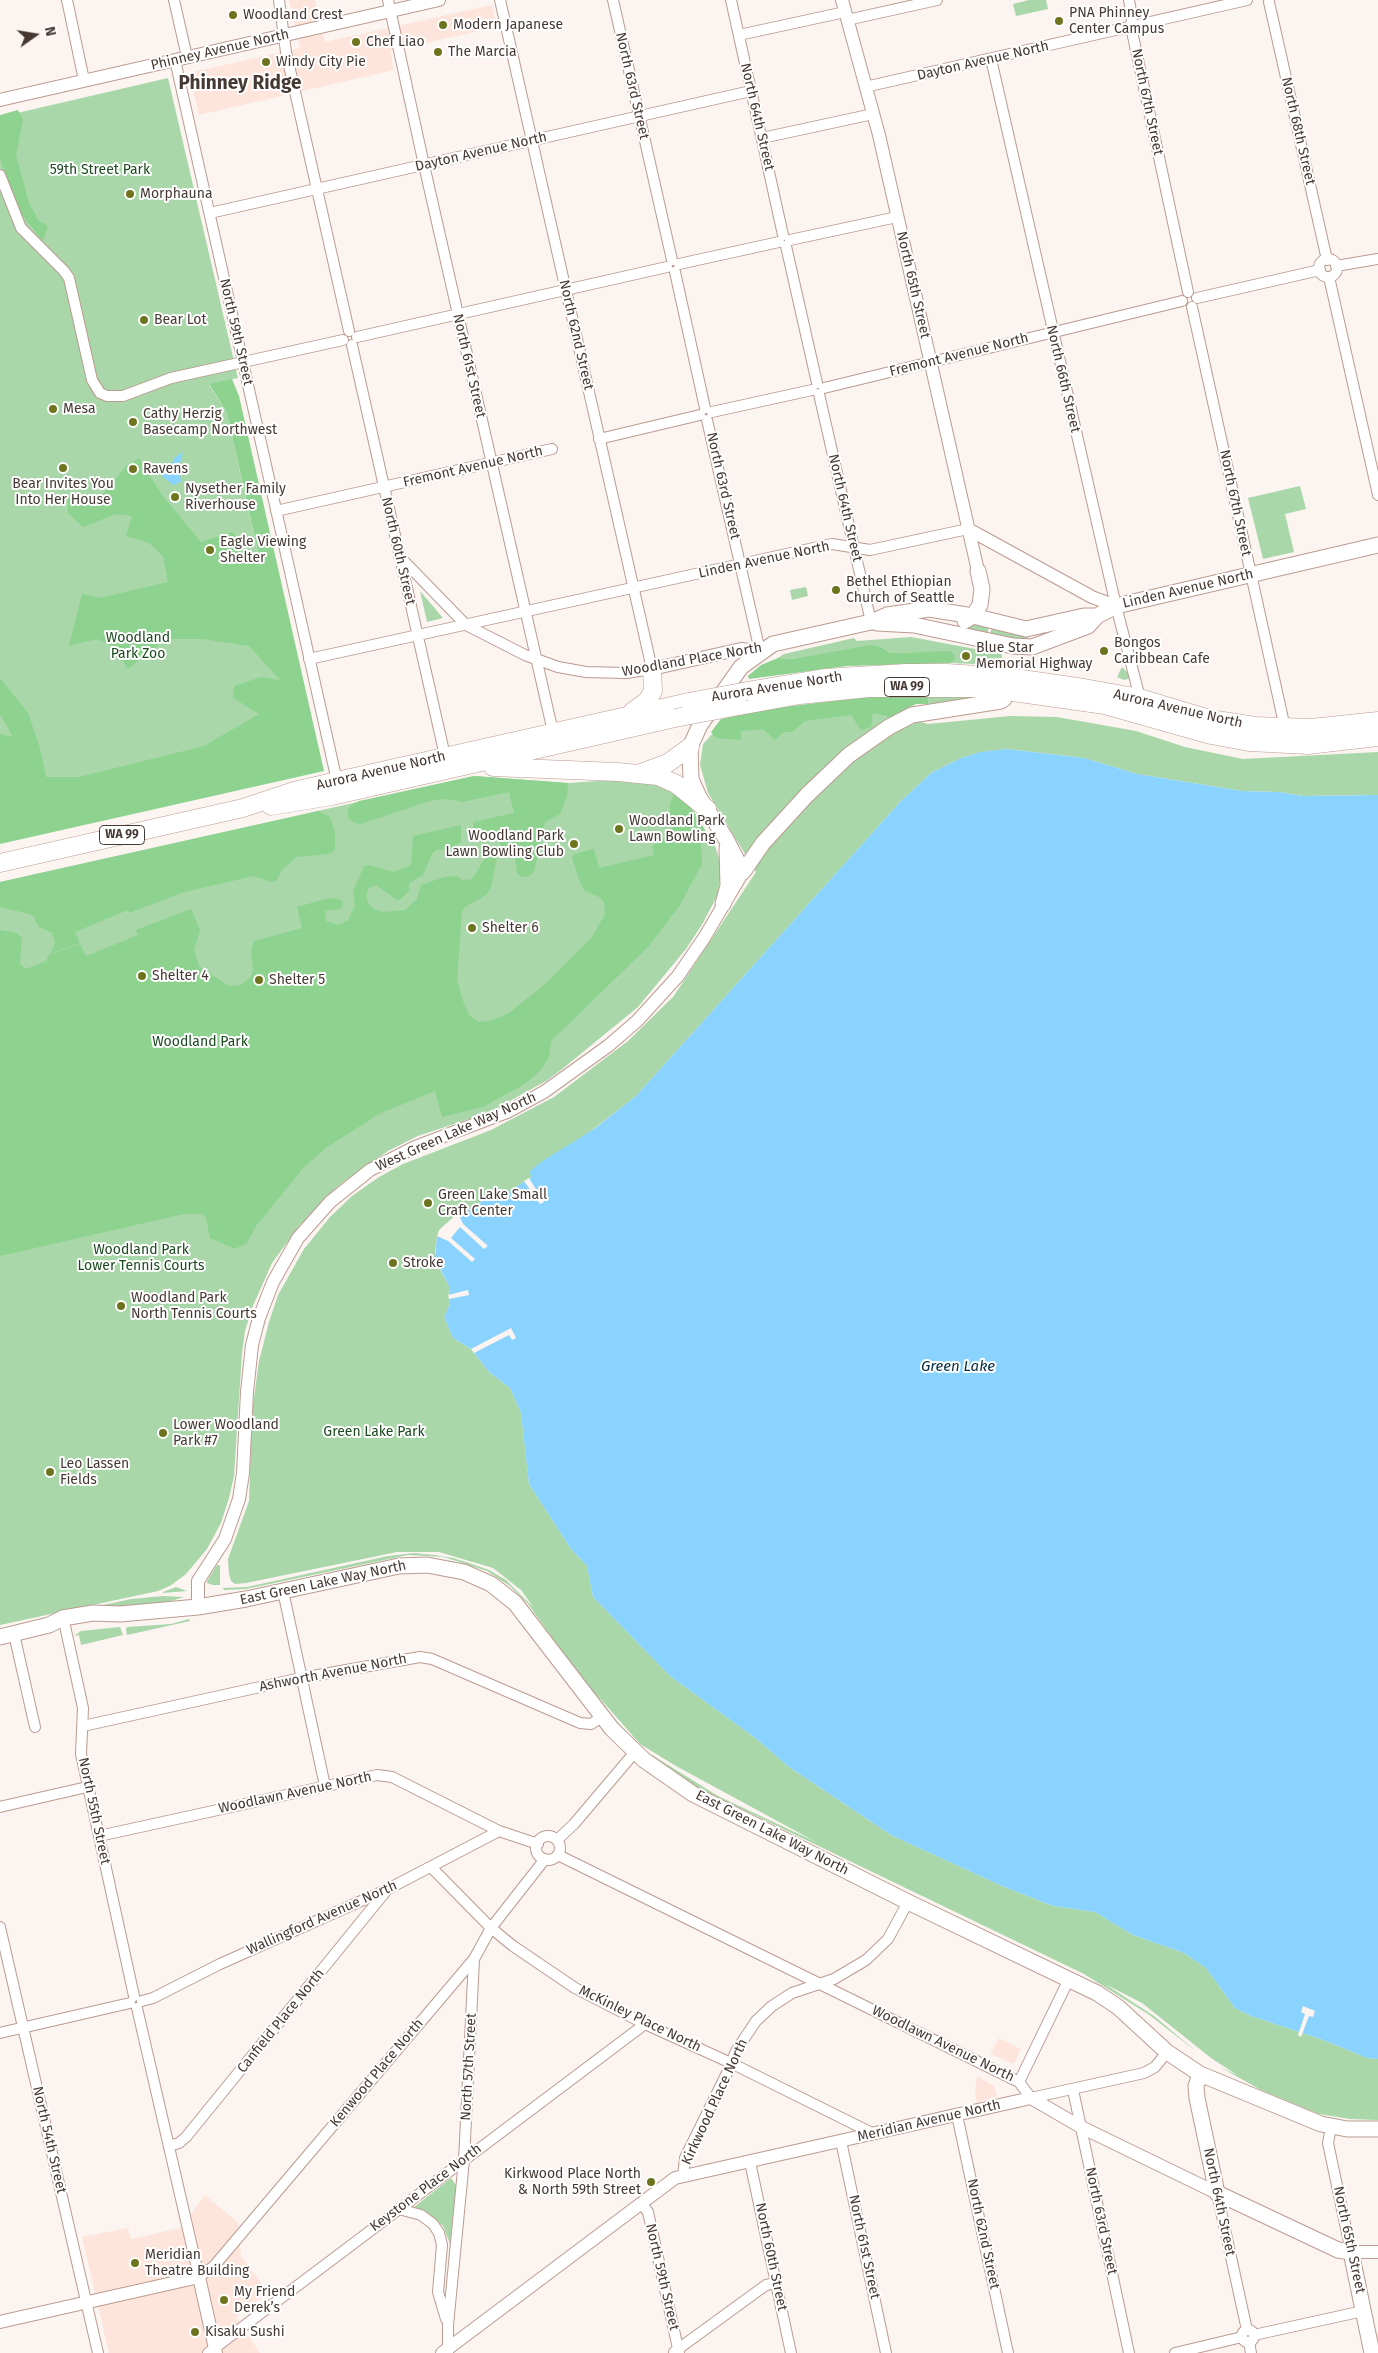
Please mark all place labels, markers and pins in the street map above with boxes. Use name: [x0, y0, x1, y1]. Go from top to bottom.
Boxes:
place label: PNA Phinney Center Campus: [1069, 5, 1164, 38]
place label: Woodland Crest: [243, 7, 343, 23]
marker: Woodland Crest: [227, 9, 239, 21]
marker: PNA Phinney Center Campus: [1053, 15, 1065, 27]
place label: Modern Japanese: [453, 17, 563, 33]
marker: Modern Japanese: [437, 19, 449, 31]
place label: Chef Liao: [366, 34, 425, 50]
marker: Chef Liao: [350, 36, 362, 48]
place label: The Marcia: [448, 44, 517, 60]
marker: The Marcia: [432, 46, 444, 58]
place label: Windy City Pie: [276, 54, 366, 70]
marker: Windy City Pie: [260, 56, 272, 68]
place label: Morphauna: [140, 186, 213, 202]
marker: Morphauna: [124, 188, 136, 200]
place label: Bear Lot: [154, 312, 207, 328]
marker: Bear Lot: [138, 314, 150, 326]
place label: Mesa: [63, 401, 96, 417]
marker: Mesa: [47, 403, 59, 415]
place label: Cathy Herzig Basecamp Northwest: [143, 406, 277, 438]
marker: Cathy Herzig Basecamp Northwest: [127, 416, 139, 428]
place label: Ravens: [143, 461, 188, 477]
marker: Bear Invites You Into Her House: [57, 462, 69, 474]
marker: Ravens: [127, 463, 139, 475]
place label: Bear Invites You Into Her House: [12, 476, 114, 508]
place label: Nysether Family Riverhouse: [185, 481, 286, 514]
marker: Nysether Family Riverhouse: [169, 491, 181, 503]
place label: Eagle Viewing Shelter: [220, 534, 306, 566]
marker: Eagle Viewing Shelter: [204, 544, 216, 556]
place label: Bethel Ethiopian Church of Seattle: [846, 574, 955, 606]
marker: Bethel Ethiopian Church of Seattle: [830, 584, 842, 596]
place label: Bongos Caribbean Cafe: [1114, 635, 1210, 668]
place label: Blue Star Memorial Highway: [976, 640, 1092, 672]
marker: Bongos Caribbean Cafe: [1098, 645, 1110, 657]
marker: Blue Star Memorial Highway: [960, 650, 972, 662]
place label: Woodland Park Lawn Bowling: [629, 813, 725, 846]
marker: Woodland Park Lawn Bowling: [613, 823, 625, 835]
place label: Woodland Park Lawn Bowling Club: [445, 828, 564, 860]
marker: Woodland Park Lawn Bowling Club: [568, 838, 580, 850]
place label: Shelter 6: [482, 920, 539, 936]
marker: Shelter 6: [466, 922, 478, 934]
place label: Shelter 4: [152, 968, 209, 984]
marker: Shelter 4: [136, 970, 148, 982]
place label: Shelter 5: [269, 972, 325, 988]
marker: Shelter 5: [253, 974, 265, 986]
place label: Green Lake Small Craft Center: [438, 1187, 547, 1220]
marker: Green Lake Small Craft Center: [422, 1197, 434, 1209]
place label: Stroke: [403, 1255, 444, 1271]
marker: Stroke: [387, 1257, 399, 1269]
place label: Woodland Park North Tennis Courts: [131, 1290, 257, 1322]
marker: Woodland Park North Tennis Courts: [115, 1300, 127, 1312]
place label: Lower Woodland Park #7: [173, 1417, 279, 1450]
marker: Lower Woodland Park #7: [157, 1427, 169, 1439]
place label: Leo Lassen Fields: [60, 1456, 129, 1488]
marker: Leo Lassen Fields: [44, 1466, 56, 1478]
place label: Kirkwood Place North & North 59th Street: [504, 2166, 641, 2198]
marker: Kirkwood Place North & North 59th Street: [645, 2176, 657, 2188]
place label: Meridian Theatre Building: [145, 2247, 249, 2280]
marker: Meridian Theatre Building: [129, 2257, 141, 2269]
place label: My Friend Derek’s: [234, 2284, 295, 2316]
marker: My Friend Derek’s: [218, 2294, 230, 2306]
place label: Kisaku Sushi: [205, 2324, 285, 2340]
marker: Kisaku Sushi: [189, 2326, 201, 2338]

